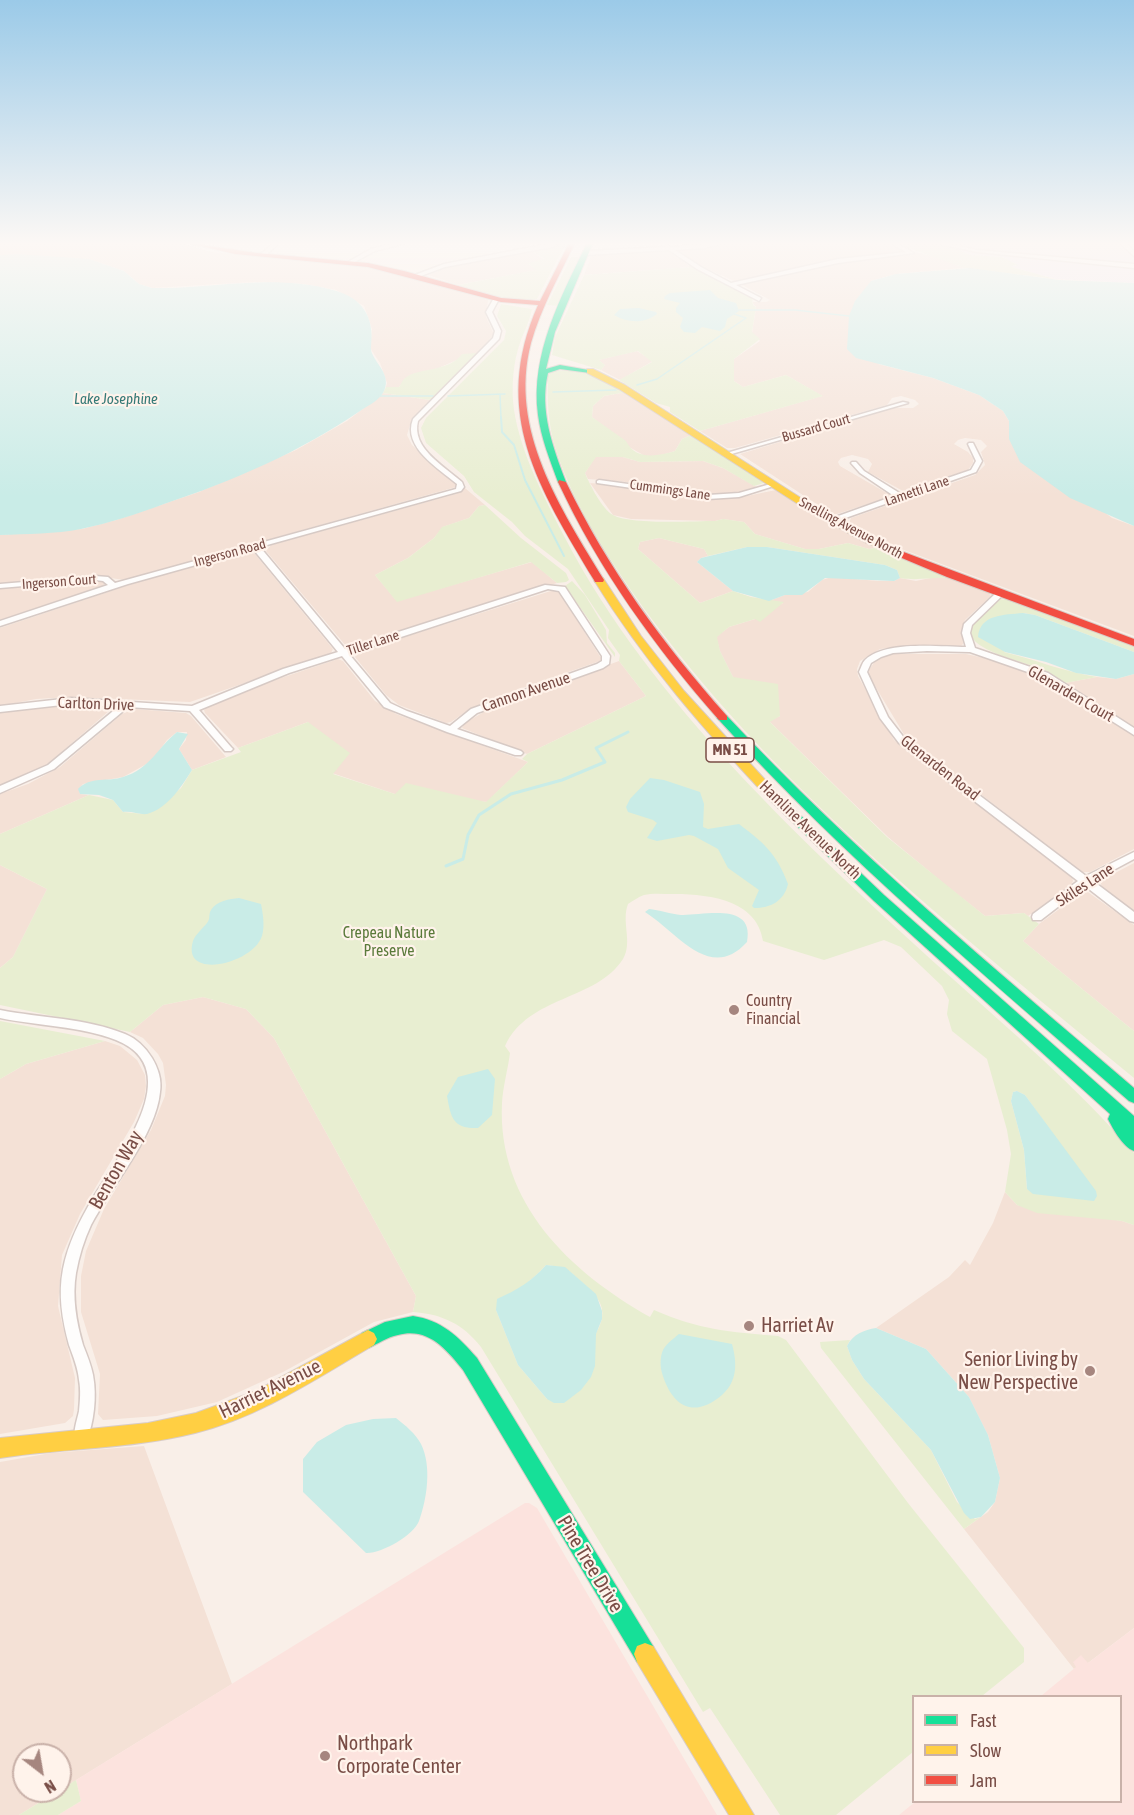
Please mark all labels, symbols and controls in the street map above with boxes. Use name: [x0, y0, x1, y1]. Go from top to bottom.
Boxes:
water label: Lake Josephine: [74, 390, 158, 408]
street label: Bussard Court: [780, 410, 852, 446]
street label: Lametti Lane: [883, 472, 951, 510]
street label: Cummings Lane: [629, 476, 711, 504]
street label: Snelling Avenue North: [796, 494, 906, 562]
street label: Ingerson Road: [192, 535, 268, 571]
street label: Ingerson Court: [21, 571, 97, 593]
street label: Tiller Lane: [345, 627, 401, 659]
street label: Glenarden Court: [1025, 662, 1117, 726]
street label: Cannon Avenue: [479, 668, 573, 716]
street label: Carlton Drive: [57, 693, 135, 715]
street label: Glenarden Road: [897, 731, 983, 805]
road number: MN 51: [706, 738, 754, 762]
street label: Hamline Avenue North: [755, 777, 865, 883]
street label: Skiles Lane: [1053, 859, 1117, 911]
park label: Crepeau Nature Preserve: [343, 923, 435, 961]
place label: Country Financial: [746, 991, 800, 1029]
marker: Country Financial: [727, 1003, 741, 1017]
street label: Benton Way: [84, 1126, 148, 1214]
place label: Harriet Av: [761, 1314, 834, 1338]
marker: Harriet Av: [742, 1319, 756, 1333]
place label: Senior Living by New Perspective: [958, 1348, 1078, 1395]
street label: Harriet Avenue: [215, 1354, 325, 1424]
marker: Senior Living by New Perspective: [1083, 1364, 1097, 1378]
street label: Pine Tree Drive: [552, 1511, 628, 1617]
legend: [912, 1695, 1122, 1803]
text: Fast: [970, 1710, 997, 1731]
place label: Northpark Corporate Center: [337, 1732, 461, 1779]
text: Slow: [970, 1740, 1001, 1761]
north arrow: [12, 1743, 72, 1803]
marker: Northpark Corporate Center: [318, 1749, 332, 1763]
text: Jam: [970, 1770, 997, 1791]
text: N: [42, 1777, 59, 1797]

